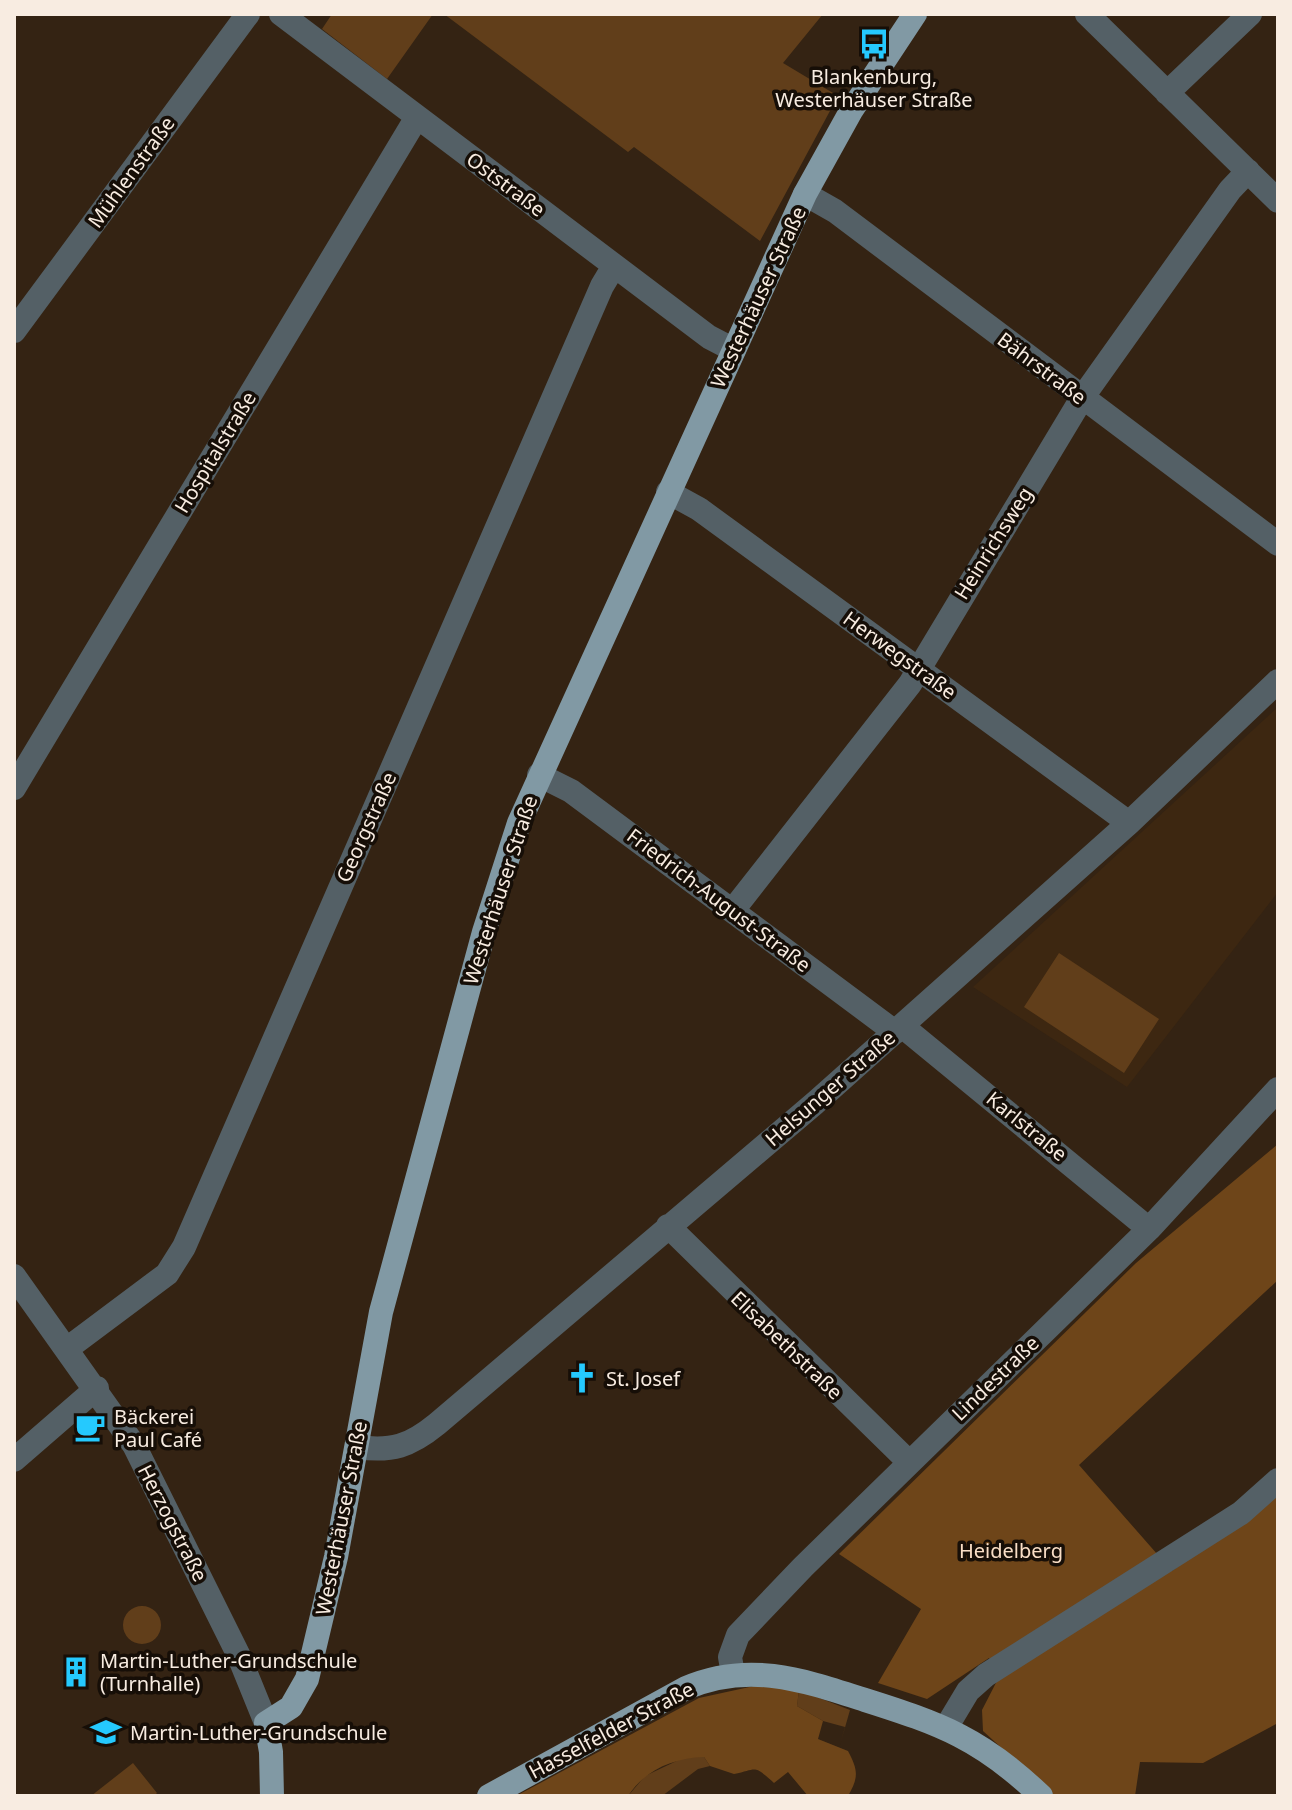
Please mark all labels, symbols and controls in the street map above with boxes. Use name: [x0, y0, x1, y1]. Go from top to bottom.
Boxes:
bus stop icon: Blankenburg, Westerhäuser Straße: [857, 27, 891, 61]
place label: Blankenburg, Westerhäuser Straße: [775, 63, 973, 113]
street label: Mühlenstraße: [81, 111, 181, 233]
street label: Oststraße: [461, 145, 551, 223]
street label: Westerhäuser Straße: [704, 202, 812, 392]
street label: Bährstraße: [992, 326, 1092, 410]
street label: Hospitalstraße: [168, 386, 262, 518]
street label: Heinrichsweg: [948, 482, 1038, 604]
street label: Herwegstraße: [838, 605, 962, 705]
street label: Georgstraße: [330, 768, 402, 886]
street label: Westerhäuser Straße: [457, 792, 543, 988]
street label: Friedrich-August-Straße: [622, 822, 816, 978]
street label: Helsunger Straße: [759, 1024, 901, 1152]
street label: Karlstraße: [981, 1085, 1073, 1167]
street label: Elisabethstraße: [725, 1285, 849, 1405]
street label: Lindestraße: [946, 1330, 1044, 1426]
church icon: St. Josef: [565, 1361, 599, 1395]
place label: St. Josef: [606, 1365, 681, 1392]
place label: Bäckerei Paul Café: [114, 1403, 202, 1453]
cafe icon: Bäckerei Paul Café: [73, 1410, 107, 1444]
street label: Westerhäuser Straße: [309, 1419, 373, 1617]
street label: Herzogstraße: [132, 1460, 214, 1586]
park label: Heidelberg: [959, 1537, 1063, 1564]
place label: Martin-Luther-Grundschule (Turnhalle): [100, 1647, 357, 1697]
building icon: Martin-Luther-Grundschule (Turnhalle): [59, 1655, 93, 1689]
street label: Hasselfelder Straße: [524, 1675, 698, 1785]
school or university icon: Martin-Luther-Grundschule: [89, 1715, 123, 1749]
place label: Martin-Luther-Grundschule: [130, 1719, 387, 1746]

